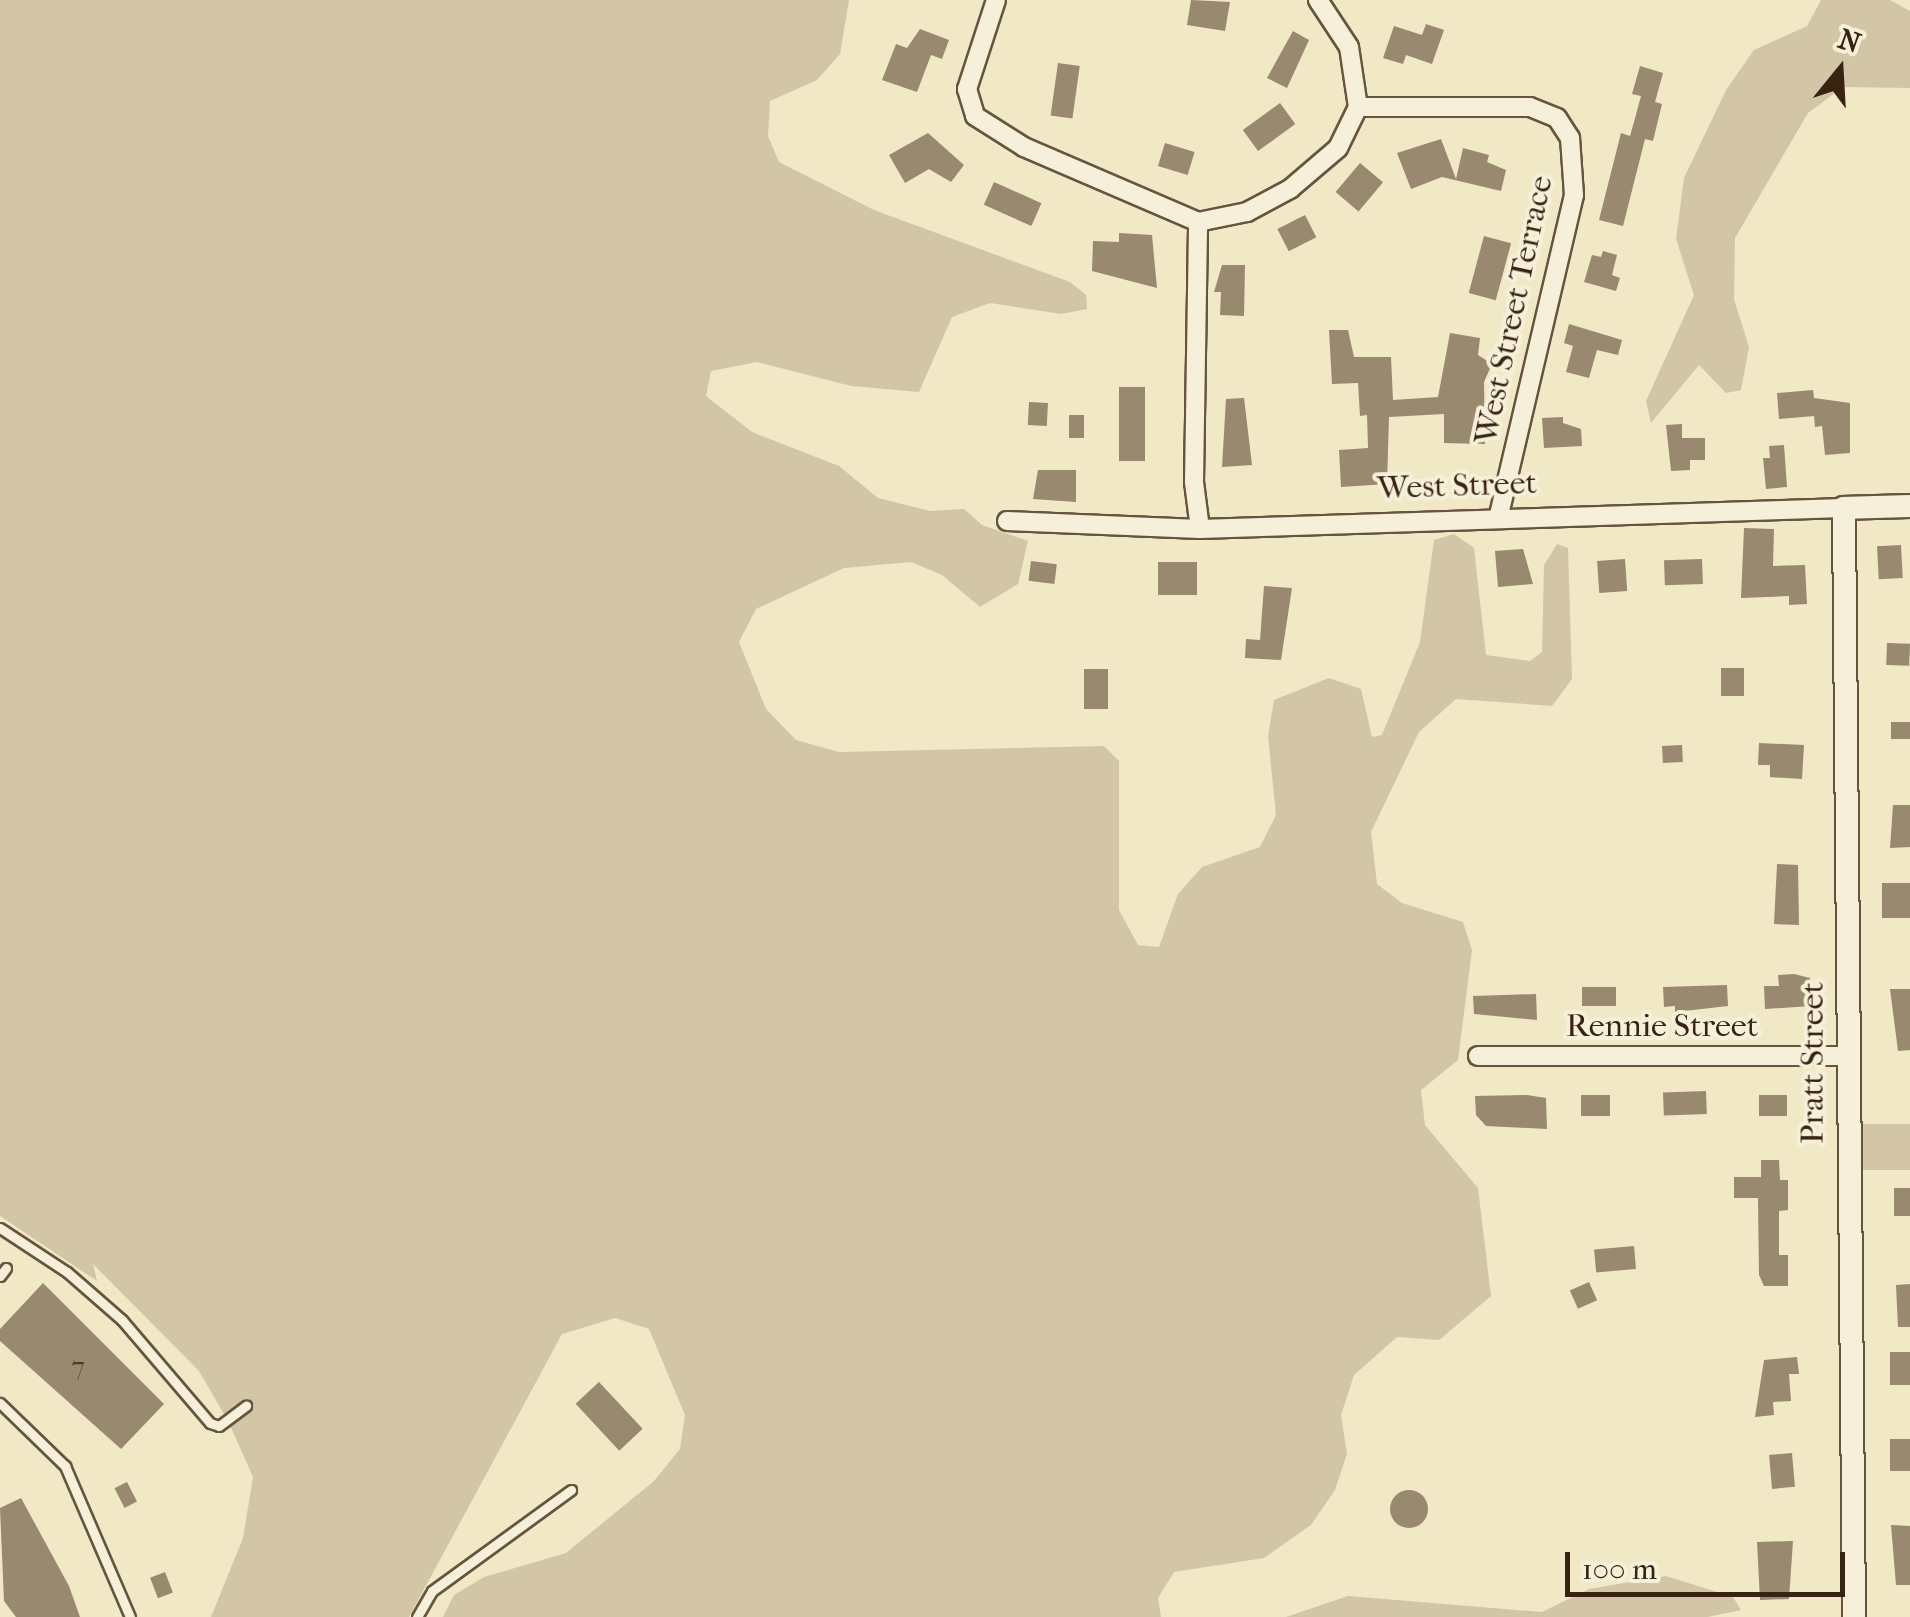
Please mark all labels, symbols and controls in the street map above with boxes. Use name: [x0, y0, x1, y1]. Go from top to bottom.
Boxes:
north arrow: [1790, 20, 1890, 120]
text: N: [1834, 22, 1865, 60]
street label: West Street Terrace: [1467, 172, 1561, 448]
street label: West Street: [1377, 464, 1537, 508]
street label: Pratt Street: [1794, 982, 1832, 1144]
street label: Rennie Street: [1566, 1007, 1758, 1045]
house number: 7: [71, 1349, 85, 1383]
scale bar: [1570, 1532, 1850, 1594]
text: 100 m: [1582, 1552, 1657, 1587]

